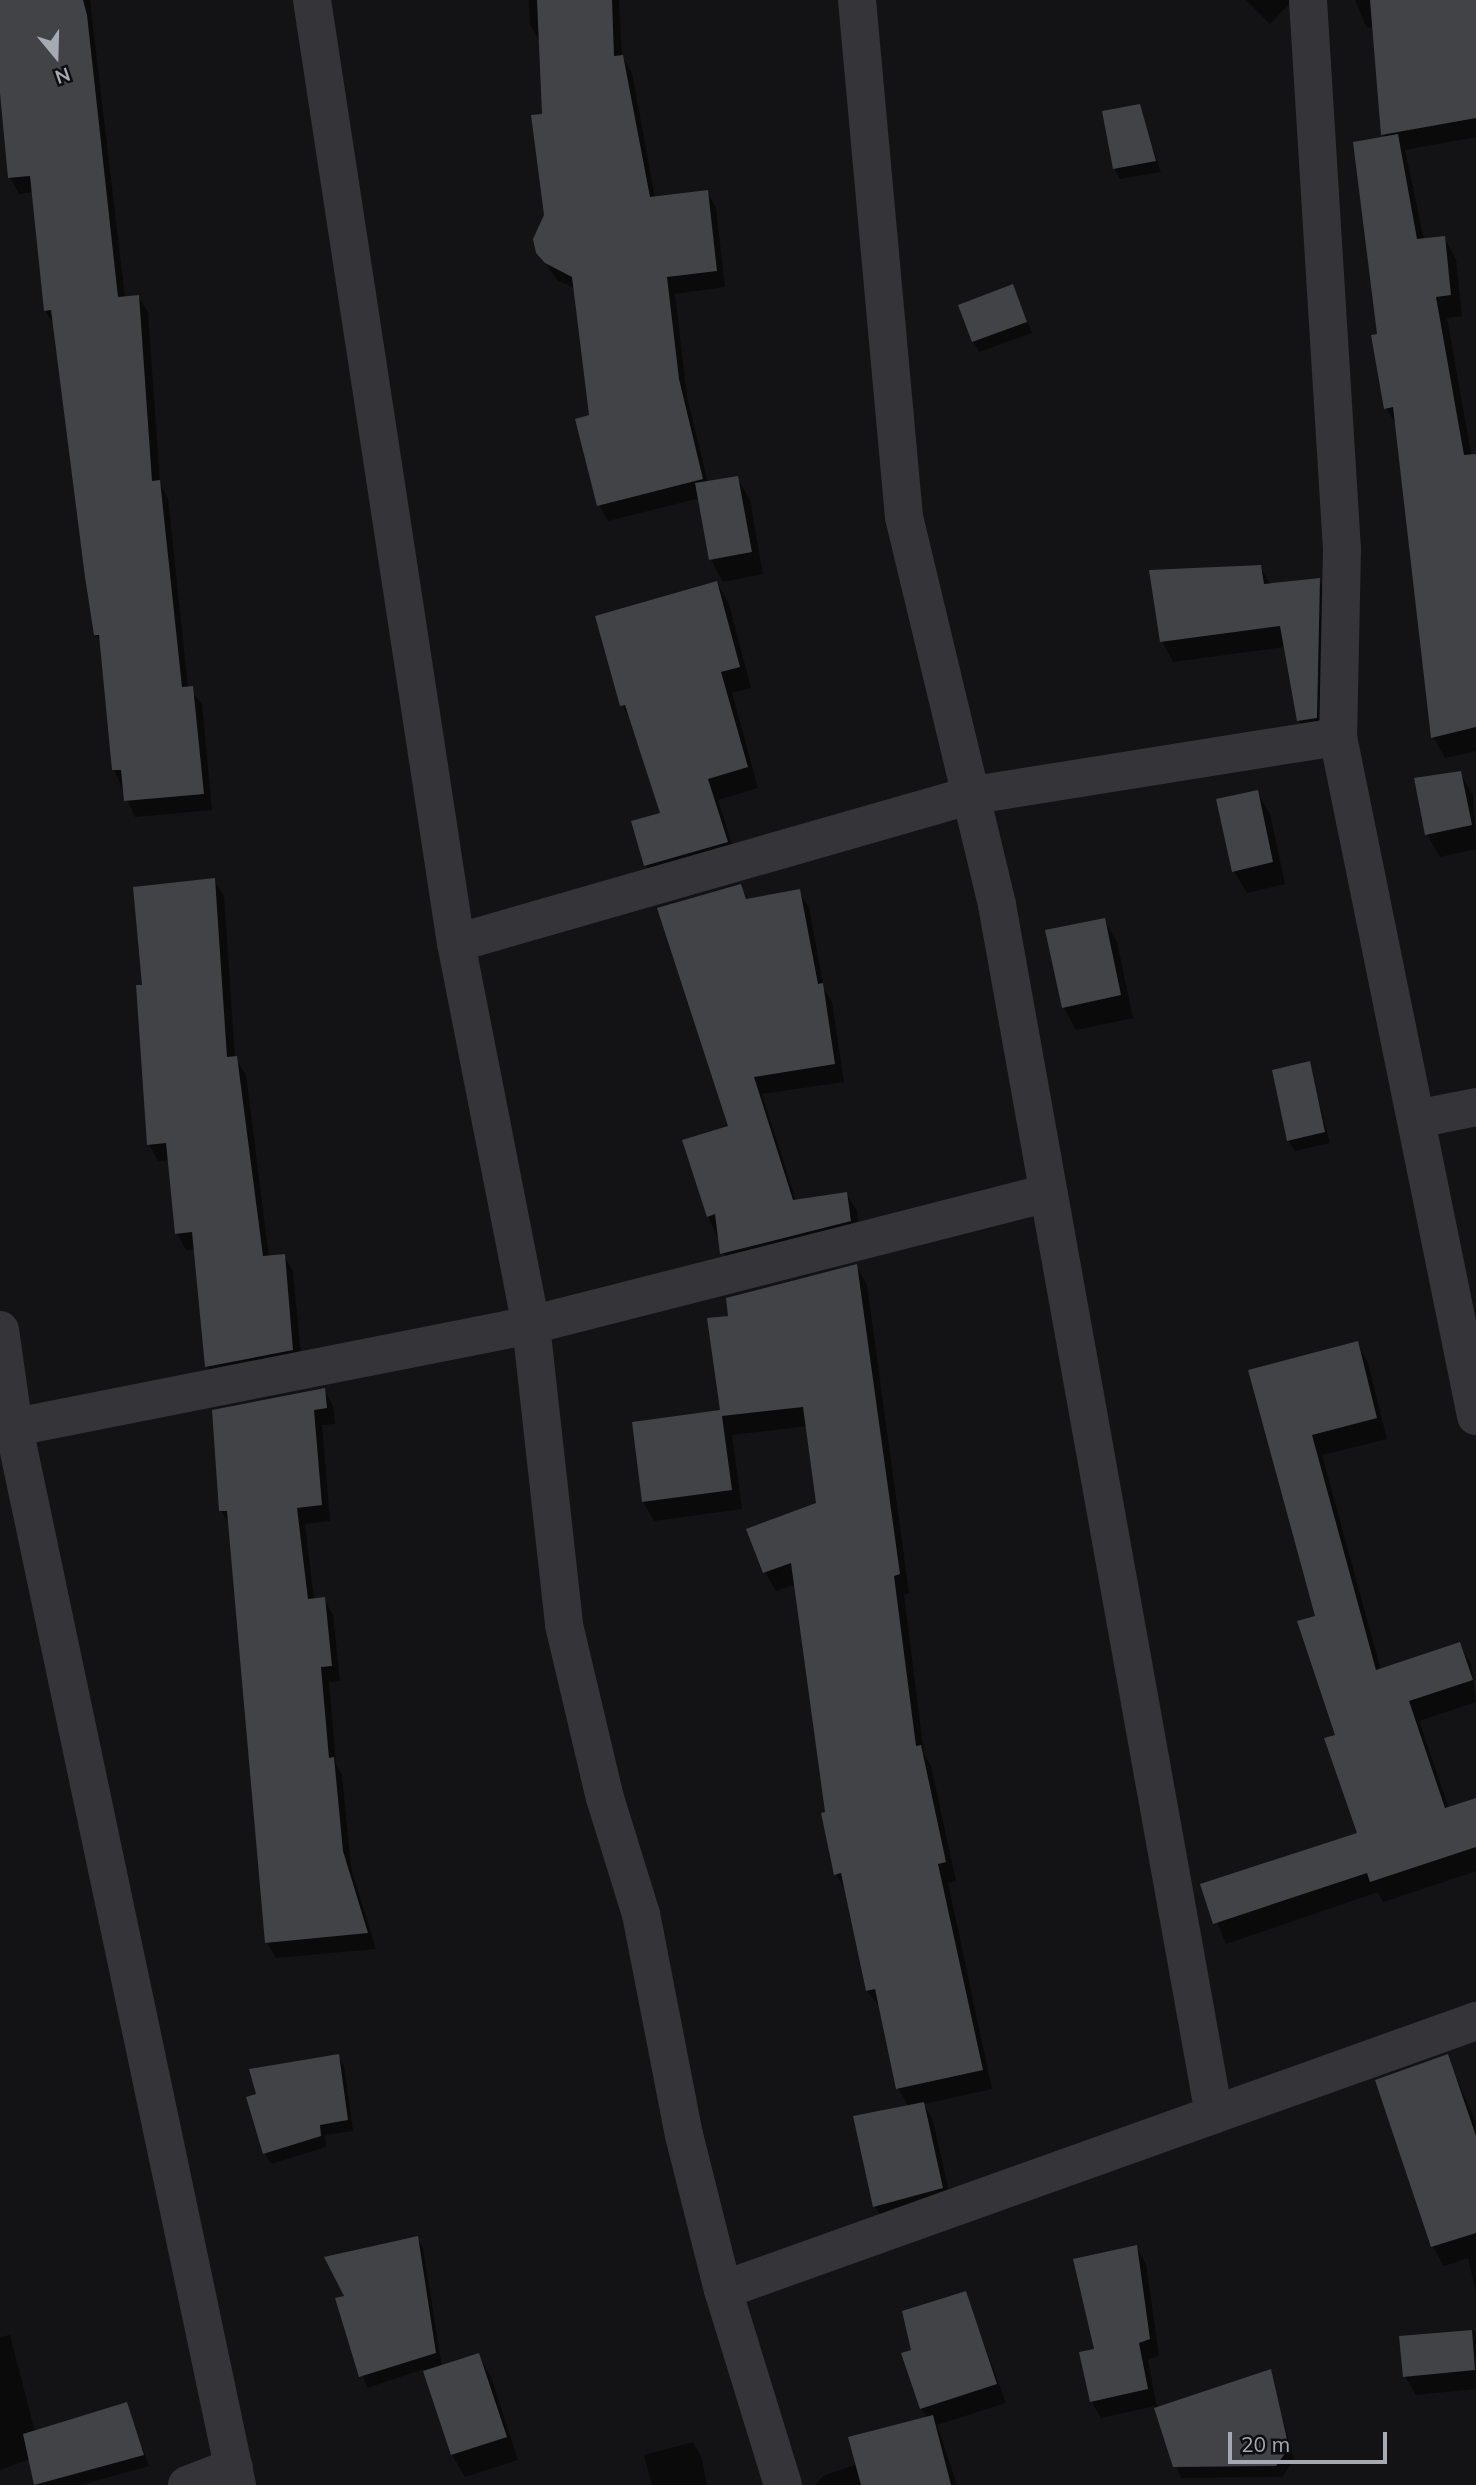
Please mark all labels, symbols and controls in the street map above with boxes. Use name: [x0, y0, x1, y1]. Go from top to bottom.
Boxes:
north arrow: [21, 21, 91, 91]
text: N: [52, 62, 74, 90]
scale bar: [1231, 2418, 1390, 2462]
text: 20 m: [1241, 2431, 1290, 2457]

